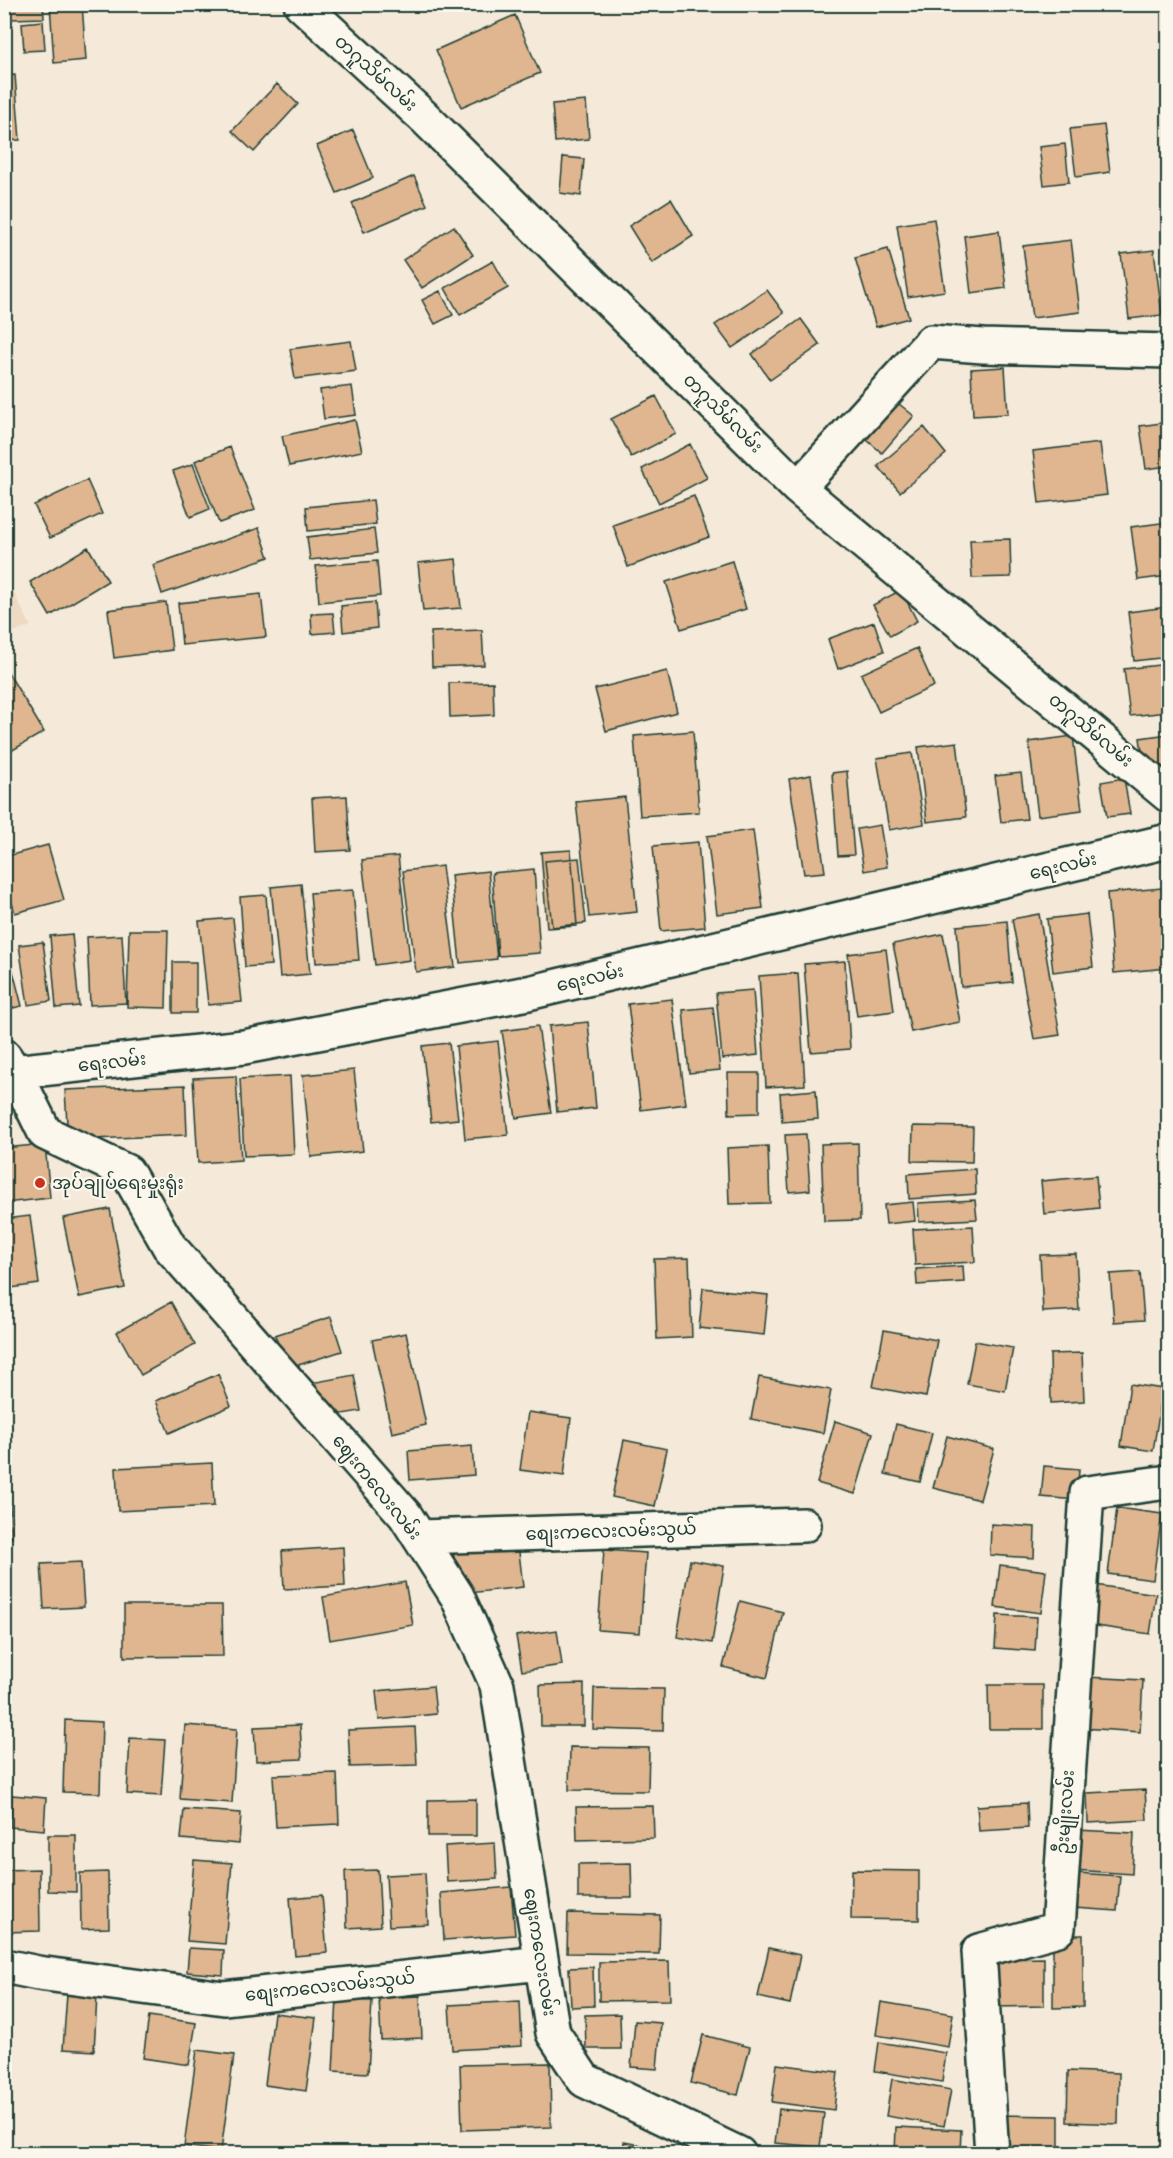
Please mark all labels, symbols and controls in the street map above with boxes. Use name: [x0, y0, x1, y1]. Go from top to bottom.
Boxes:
street label: တဂူသိမ်လမ်း: [328, 28, 424, 119]
street label: တဂူသိမ်လမ်း: [676, 367, 769, 460]
street label: တဂူသိမ်လမ်း: [1042, 686, 1140, 775]
street label: ရေးလမ်း: [1027, 846, 1100, 888]
street label: ရေးလမ်း: [554, 958, 627, 1000]
street label: ရေးလမ်း: [77, 1045, 148, 1080]
place label: အုပ်ချုပ်ရေးမှုးရုံး: [52, 1170, 184, 1198]
marker: အုပ်ချုပ်ရေးမှုးရုံး: [33, 1176, 47, 1190]
street label: ဈေးကလေးလမ်း: [325, 1428, 428, 1547]
street label: စျေးကလေးလမ်းသွယ်: [525, 1515, 697, 1549]
street label: ဦးမျိုးလမ်း: [1048, 1769, 1083, 1855]
street label: ဈေးကလေးလမ်း: [515, 1886, 563, 2018]
street label: စျေးကလေးလမ်းသွယ်: [244, 1964, 417, 2010]

